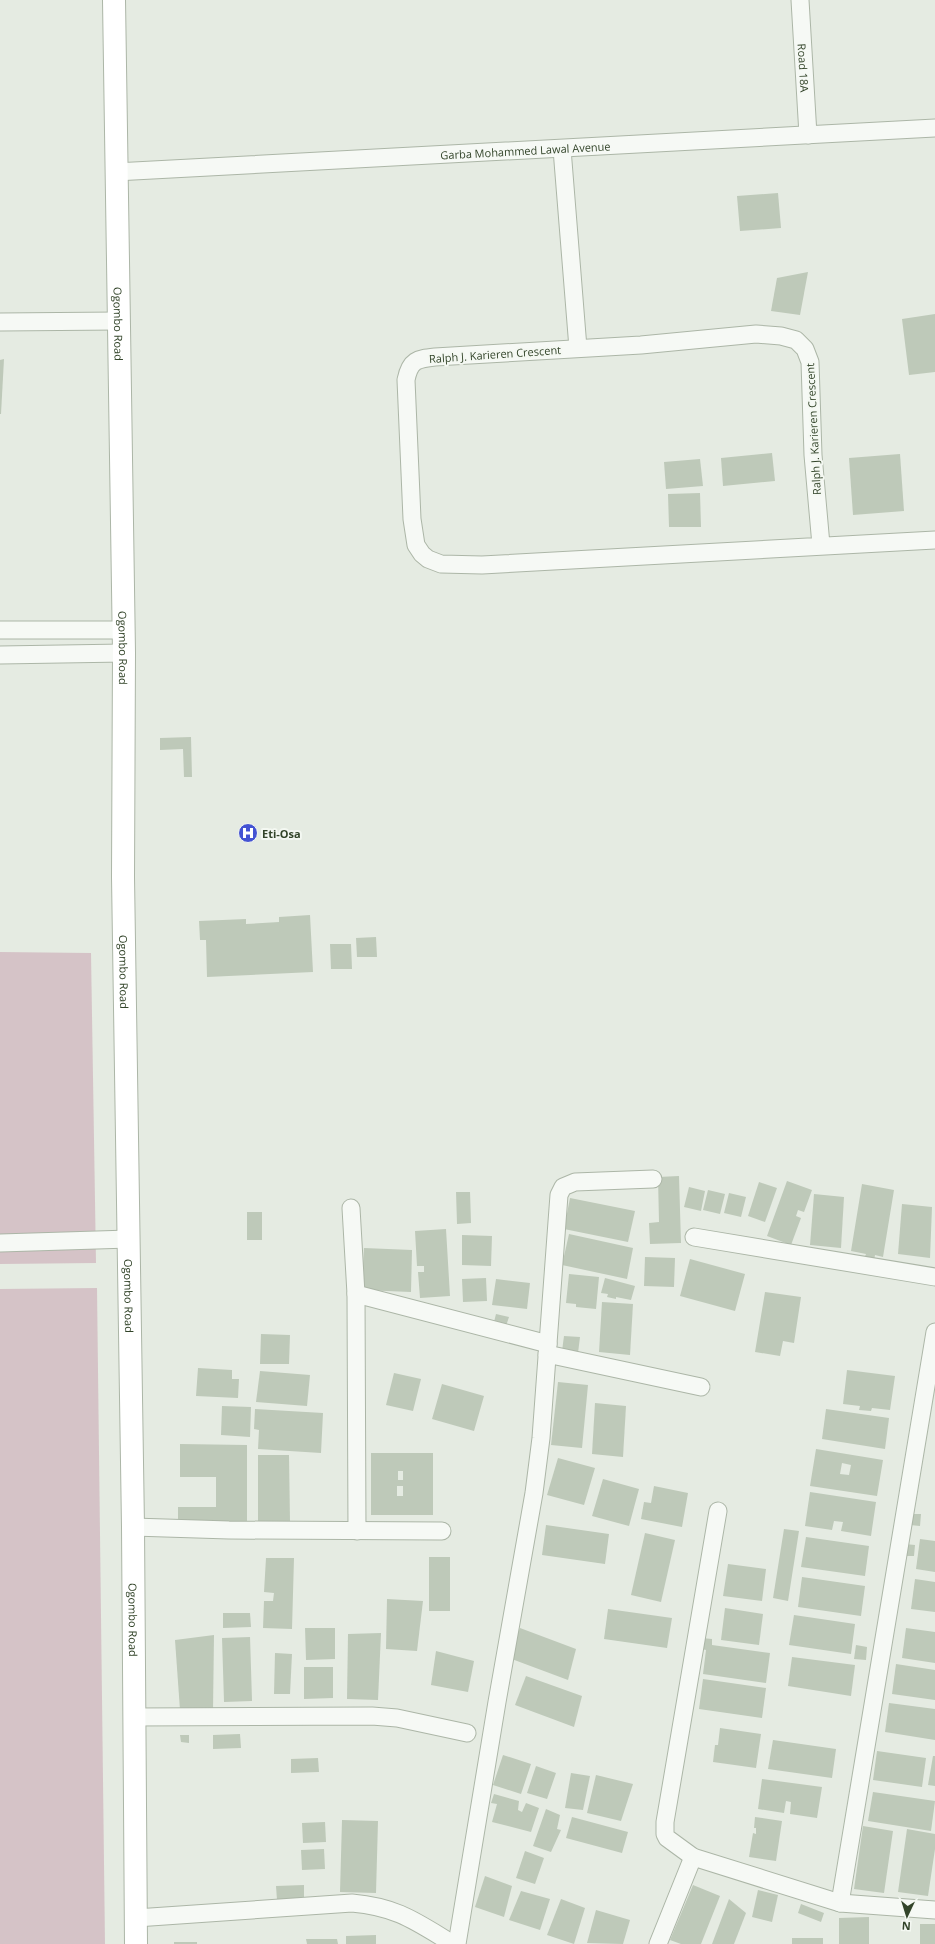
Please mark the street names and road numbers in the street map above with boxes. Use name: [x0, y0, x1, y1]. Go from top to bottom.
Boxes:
street label: Road 18A: [795, 43, 813, 93]
street label: Garba Mohammed Lawal Avenue: [440, 138, 611, 162]
street label: Ogombo Road: [111, 287, 127, 361]
street label: Ralph J. Karieren Crescent: [429, 342, 562, 366]
street label: Ralph J. Karieren Crescent: [802, 363, 824, 495]
street label: Ogombo Road: [116, 611, 132, 685]
street label: Ogombo Road: [116, 935, 133, 1009]
street label: Ogombo Road: [121, 1259, 138, 1333]
street label: Ogombo Road: [126, 1583, 141, 1657]

